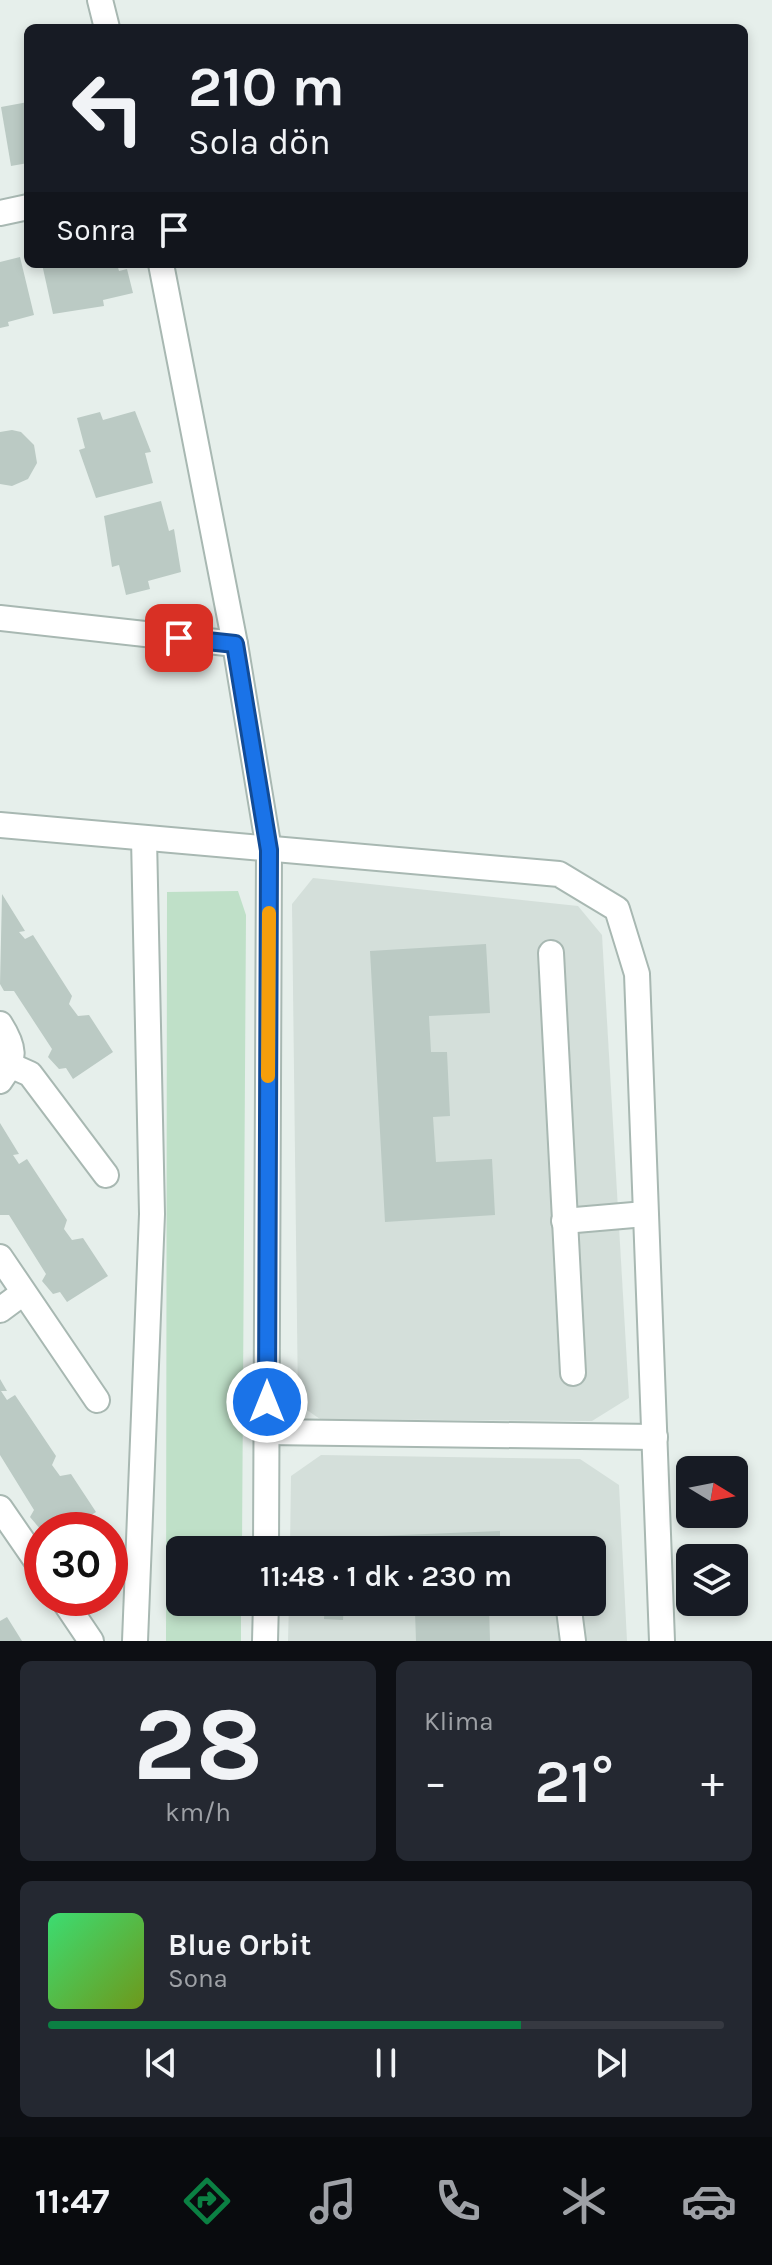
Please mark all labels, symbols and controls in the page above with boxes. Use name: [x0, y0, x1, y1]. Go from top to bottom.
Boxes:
text: 210 m: [188, 54, 345, 119]
icon: left: [56, 56, 160, 160]
text: Sola dön: [188, 121, 331, 163]
icon: arrive: [152, 208, 196, 252]
text: Sonra: [56, 212, 136, 248]
pin: [145, 604, 213, 672]
icon: arrive: [157, 616, 201, 660]
position arrow: [225, 1360, 309, 1444]
north arrow: [676, 1456, 748, 1528]
map controls: [676, 1456, 748, 1616]
speed limit sign: 30: [24, 1512, 128, 1616]
button: layers: [676, 1544, 748, 1616]
text: 11:48 · 1 dk · 230 m: [260, 1558, 512, 1594]
text: 28: [133, 1684, 263, 1805]
text: Klima: [424, 1706, 493, 1737]
text: 21°: [534, 1747, 614, 1817]
text: −: [424, 1757, 447, 1808]
text: +: [701, 1757, 724, 1808]
text: km/h: [165, 1797, 231, 1828]
text: Blue Orbit: [168, 1927, 311, 1963]
text: Sona: [168, 1963, 228, 1994]
icon: previous: [139, 2041, 183, 2085]
icon: pause: [364, 2041, 408, 2085]
icon: next: [589, 2041, 633, 2085]
icon: directions: [179, 2173, 235, 2229]
icon: music: [305, 2173, 361, 2229]
icon: phone: [430, 2173, 486, 2229]
icon: climate: [556, 2173, 612, 2229]
icon: car: [681, 2173, 737, 2229]
text: 11:47: [35, 2180, 109, 2222]

